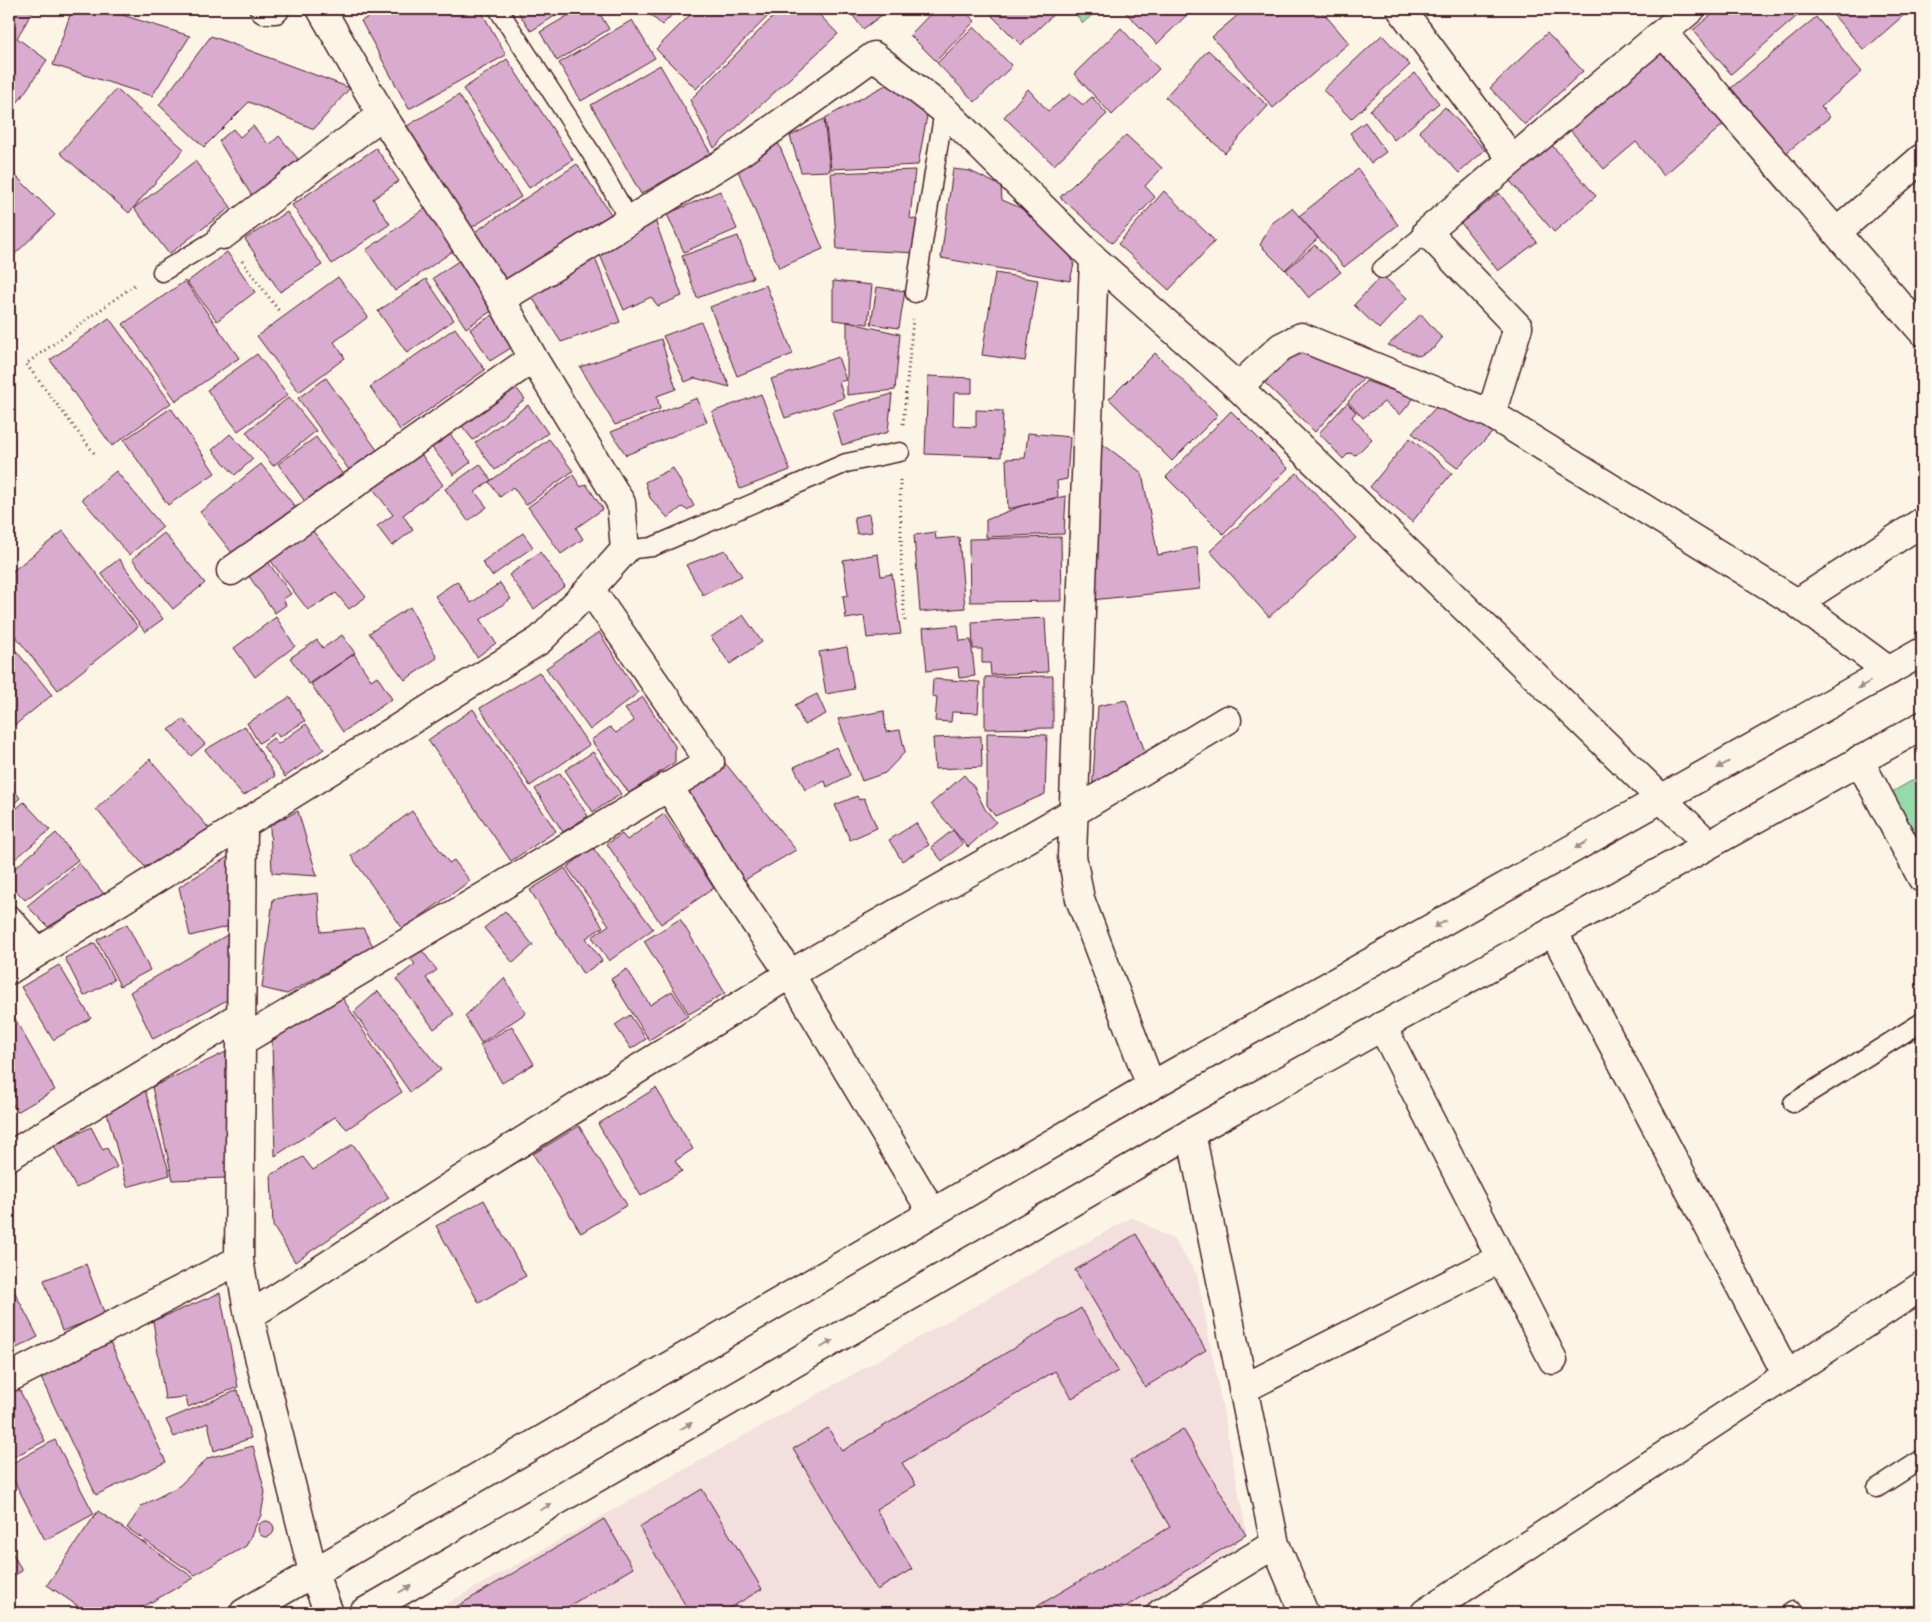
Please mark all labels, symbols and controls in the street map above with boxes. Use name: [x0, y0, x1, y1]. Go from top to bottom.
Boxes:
one-way arrow: [1858, 680, 1871, 689]
one-way arrow: [1716, 760, 1730, 769]
one-way arrow: [1575, 840, 1588, 849]
one-way arrow: [1432, 920, 1447, 928]
one-way arrow: [820, 1340, 834, 1349]
one-way arrow: [680, 1421, 693, 1430]
one-way arrow: [539, 1503, 552, 1512]
one-way arrow: [399, 1584, 412, 1593]

